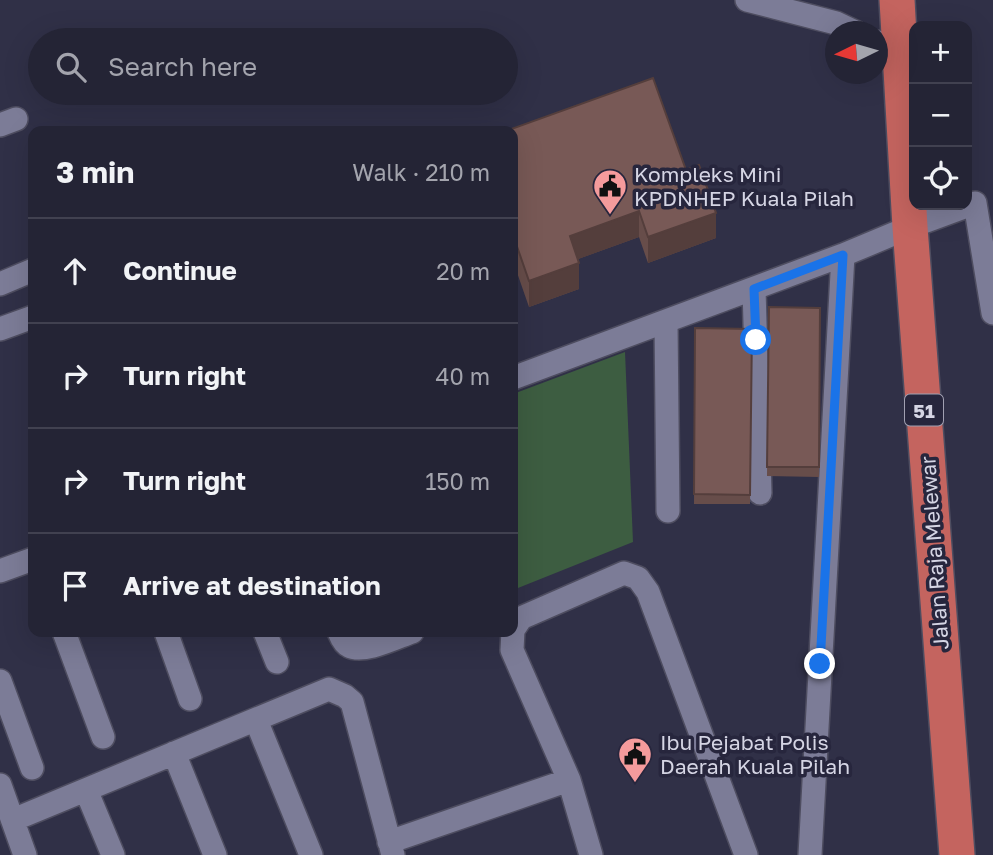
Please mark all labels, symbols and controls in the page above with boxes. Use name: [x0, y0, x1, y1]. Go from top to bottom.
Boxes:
north arrow: [825, 21, 888, 84]
map controls: [909, 21, 972, 210]
button: +: [909, 21, 972, 84]
search box: [28, 28, 518, 105]
icon: search: [52, 48, 90, 86]
text: Search here: [108, 51, 257, 82]
button: −: [909, 84, 972, 147]
button: locate: [909, 147, 972, 210]
text: 3 min: [56, 154, 134, 190]
text: Walk · 210 m: [352, 158, 490, 186]
place label: Kompleks Mini KPDNHEP Kuala Pilah: [634, 161, 854, 211]
public building icon: Kompleks Mini KPDNHEP Kuala Pilah: [591, 167, 629, 216]
icon: ahead: [56, 252, 94, 290]
text: Continue: [123, 255, 237, 286]
text: 20 m: [436, 257, 490, 285]
route start: [740, 324, 771, 355]
icon: right: [56, 357, 94, 395]
text: Turn right: [123, 360, 246, 391]
text: 40 m: [436, 362, 490, 390]
road number: 51: [905, 394, 943, 426]
street label: Jalan Raja Melewar: [914, 455, 954, 651]
icon: right: [56, 462, 94, 500]
text: Turn right: [123, 465, 246, 496]
text: 150 m: [425, 467, 490, 495]
icon: arrive: [56, 567, 94, 605]
text: Arrive at destination: [123, 570, 381, 601]
route end: [804, 648, 835, 679]
place label: Ibu Pejabat Polis Daerah Kuala Pilah: [660, 729, 850, 779]
public building icon: Ibu Pejabat Polis Daerah Kuala Pilah: [616, 735, 654, 784]

